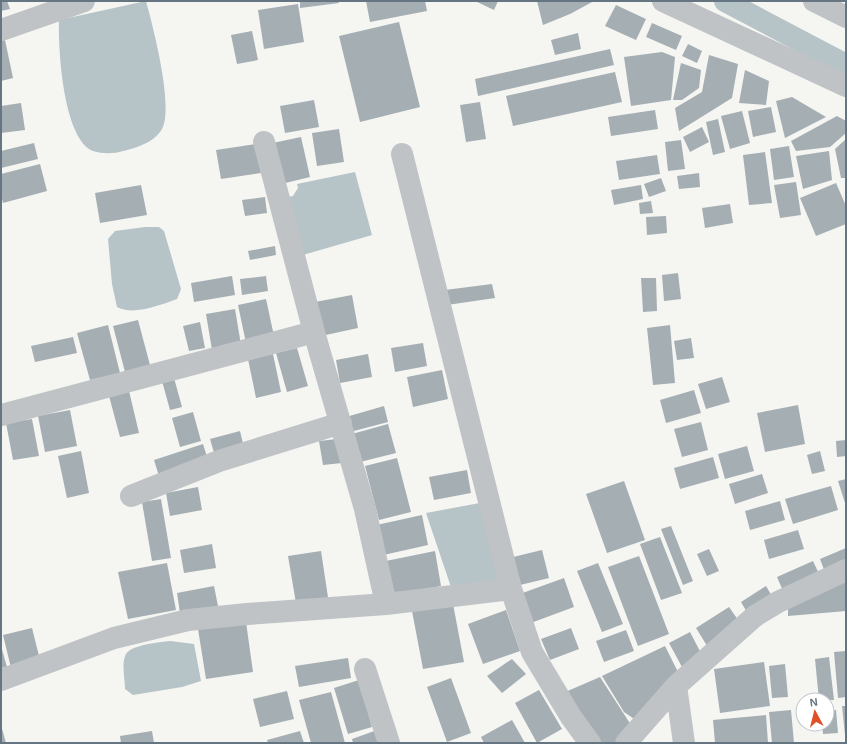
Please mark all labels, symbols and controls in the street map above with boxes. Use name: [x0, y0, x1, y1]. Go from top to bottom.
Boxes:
north arrow: [795, 692, 835, 732]
text: N: [809, 696, 819, 709]

